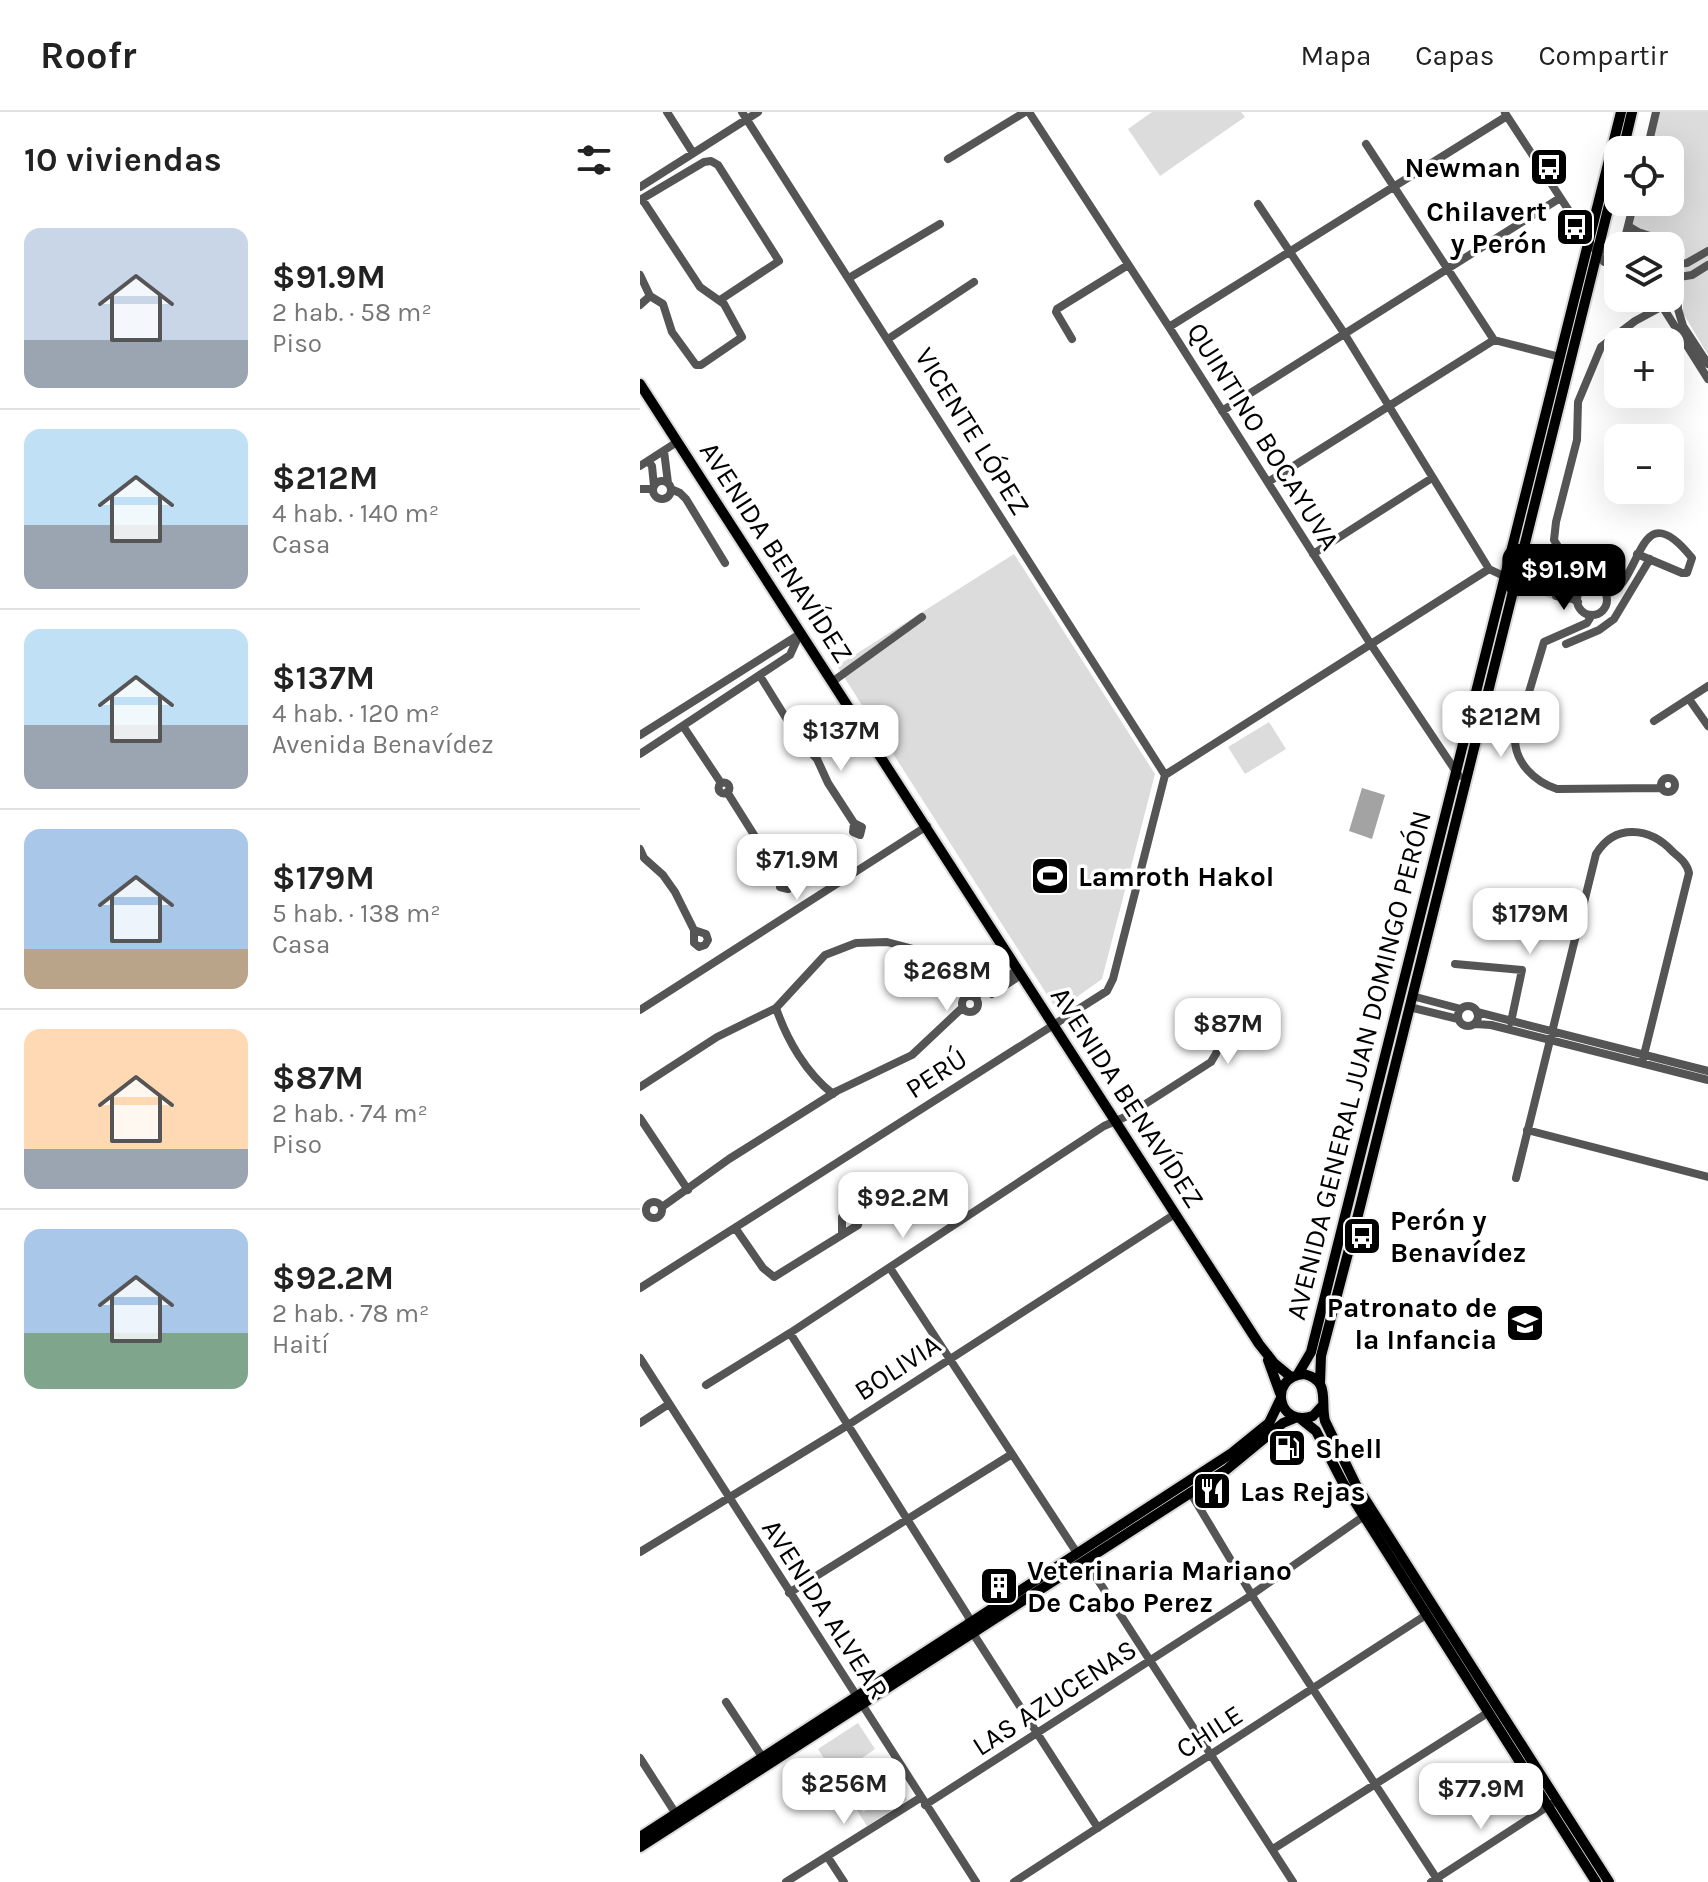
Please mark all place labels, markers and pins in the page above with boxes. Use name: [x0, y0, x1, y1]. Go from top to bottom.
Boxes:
bus stop icon: Newman: [1528, 146, 1570, 188]
place label: Newman: [1404, 151, 1521, 184]
place label: Chilavert y Perón: [1426, 195, 1547, 260]
bus stop icon: Chilavert y Perón: [1554, 206, 1596, 248]
pin: $91.9M: [1499, 544, 1629, 612]
pin: $212M: [1445, 691, 1557, 759]
pin: $137M: [785, 705, 897, 773]
pin: $71.9M: [732, 834, 862, 902]
sports icon: Lamroth Hakol: [1029, 855, 1071, 897]
place label: Lamroth Hakol: [1078, 860, 1274, 893]
pin: $179M: [1474, 888, 1586, 956]
pin: $268M: [891, 945, 1003, 1013]
pin: $87M: [1181, 998, 1275, 1066]
pin: $92.2M: [838, 1172, 968, 1240]
place label: Perón y Benavídez: [1390, 1204, 1526, 1269]
bus stop icon: Perón y Benavídez: [1341, 1215, 1383, 1257]
place label: Patronato de la Infancia: [1327, 1291, 1497, 1356]
school or university icon: Patronato de la Infancia: [1504, 1302, 1546, 1344]
fuel station icon: Shell: [1266, 1427, 1308, 1469]
place label: Shell: [1315, 1432, 1382, 1465]
restaurant icon: Las Rejas: [1191, 1470, 1233, 1512]
place label: Las Rejas: [1240, 1475, 1365, 1508]
place label: Veterinaria Mariano De Cabo Perez: [1027, 1554, 1292, 1619]
building icon: Veterinaria Mariano De Cabo Perez: [978, 1565, 1020, 1607]
pin: $256M: [788, 1758, 900, 1826]
pin: $77.9M: [1416, 1763, 1546, 1831]

